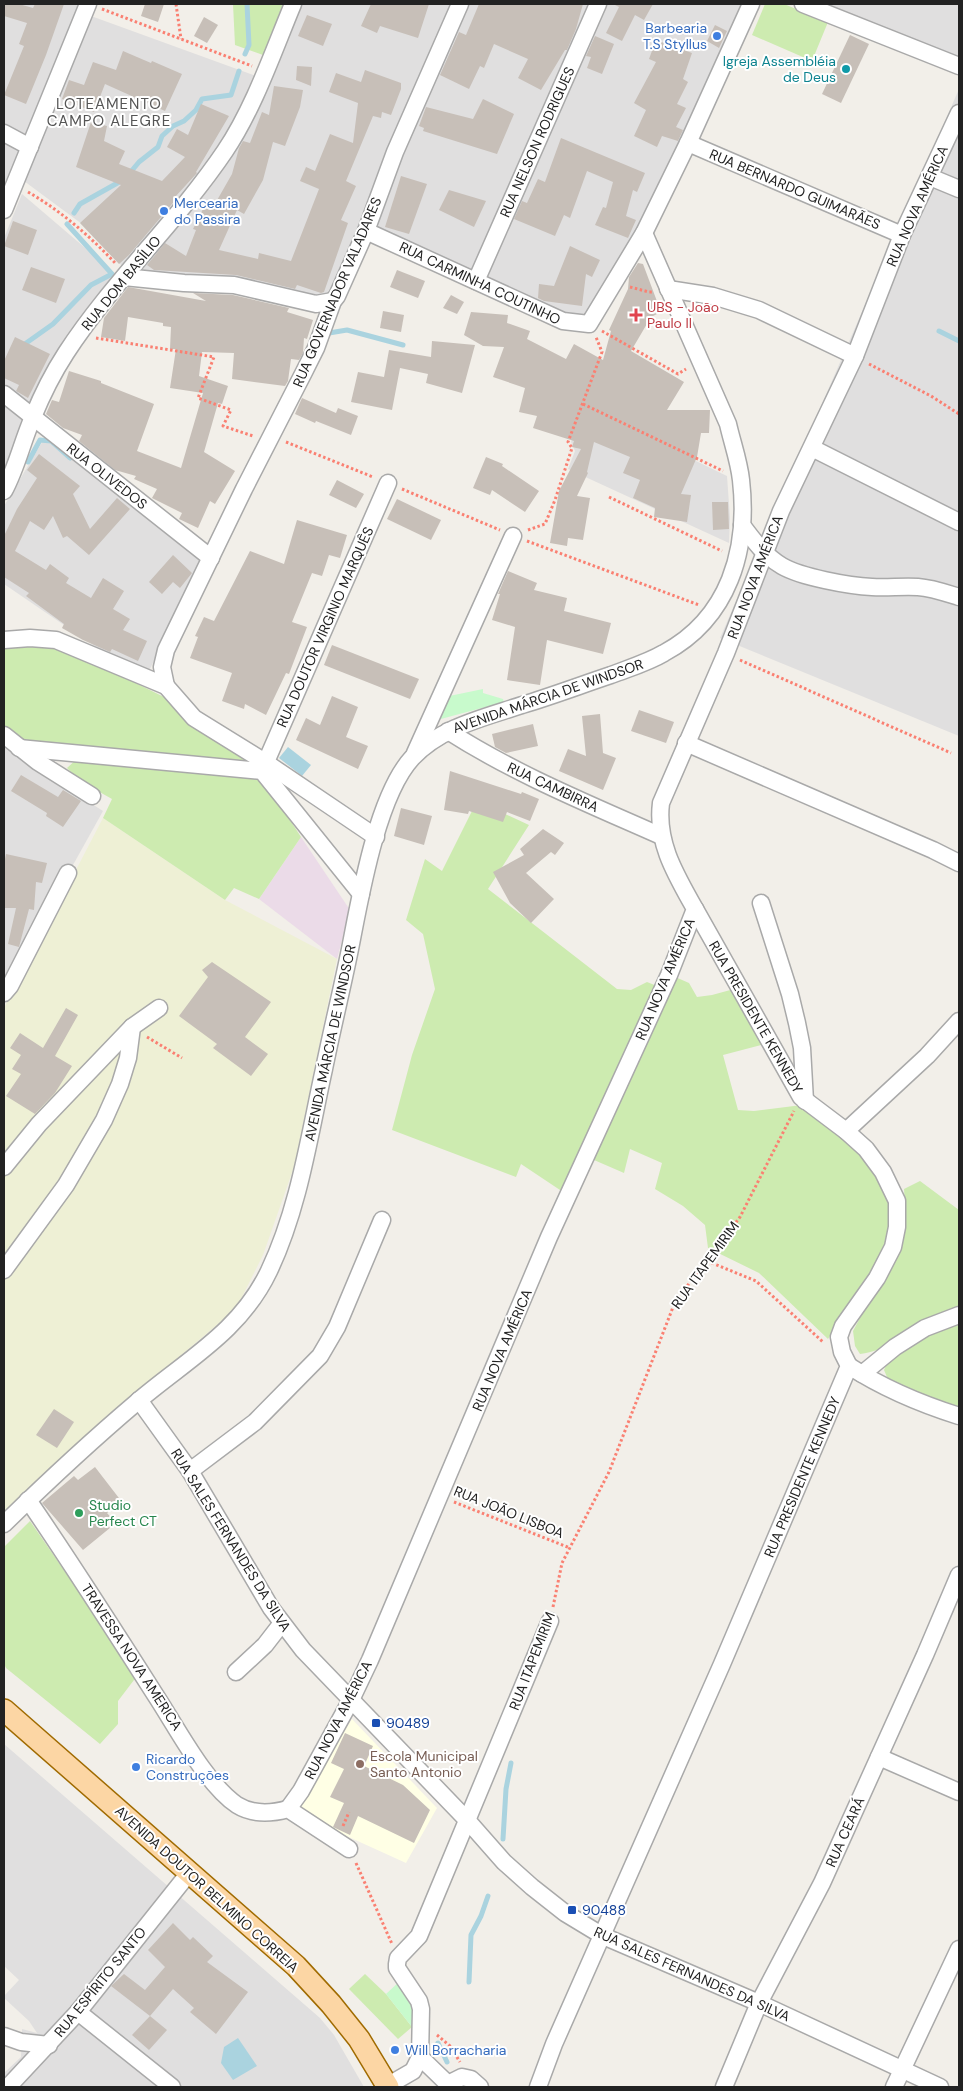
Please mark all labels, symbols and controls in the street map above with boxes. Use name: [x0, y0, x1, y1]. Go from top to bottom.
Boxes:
place label: Barbearia T.S Styllus: [643, 19, 707, 53]
marker: Barbearia T.S Styllus: [711, 30, 723, 42]
place label: Igreja Assembléia de Deus: [723, 52, 836, 86]
marker: Igreja Assembléia de Deus: [840, 63, 852, 75]
street label: RUA NELSON RODRIGUES: [496, 64, 578, 220]
district label: LOTEAMENTO CAMPO ALEGRE: [47, 94, 171, 131]
street label: RUA NOVA AMÉRICA: [882, 143, 952, 269]
street label: RUA BERNARDO GUIMARÃES: [707, 145, 883, 233]
place label: Mercearia do Passira: [174, 194, 240, 228]
street label: RUA GOVERNADOR VALADARES: [289, 194, 385, 390]
marker: Mercearia do Passira: [158, 205, 170, 217]
street label: RUA DOM BASÍLIO: [77, 232, 165, 334]
street label: RUA CARMINHA COUTINHO: [396, 238, 564, 328]
place label: UBS - João Paulo II: [647, 298, 719, 332]
marker: UBS - João Paulo II: [629, 308, 643, 322]
street label: RUA OLIVEDOS: [63, 439, 151, 513]
street label: RUA NOVA AMÉRICA: [723, 513, 787, 641]
street label: RUA DOUTOR VIRGINIO MARQUÊS: [272, 524, 378, 730]
street label: AVENIDA MÁRCIA DE WINDSOR: [450, 655, 646, 737]
street label: RUA CAMBIRRA: [505, 758, 601, 816]
street label: RUA NOVA AMÉRICA: [631, 915, 699, 1043]
street label: RUA PRESIDENTE KENNEDY: [705, 938, 807, 1096]
street label: AVENIDA MÁRCIA DE WINDSOR: [300, 943, 360, 1143]
street label: RUA ITAPEMIRIM: [667, 1218, 743, 1312]
street label: RUA NOVA AMÉRICA: [468, 1286, 536, 1414]
street label: RUA PRESIDENTE KENNEDY: [760, 1394, 844, 1560]
street label: RUA SALES FERNANDES DA SILVA: [167, 1445, 295, 1635]
street label: RUA JOÃO LISBOA: [451, 1482, 567, 1542]
place label: Studio Perfect CT: [89, 1496, 157, 1530]
marker: Studio Perfect CT: [73, 1507, 85, 1519]
street label: TRAVESSA NOVA AMERICA: [78, 1580, 186, 1734]
street label: RUA ITAPEMIRIM: [505, 1609, 559, 1713]
street label: RUA NOVA AMÉRICA: [300, 1658, 376, 1782]
place label: 90489: [386, 1714, 430, 1732]
marker: 90489: [370, 1717, 382, 1729]
place label: Escola Municipal Santo Antonio: [370, 1747, 478, 1781]
place label: Ricardo Construções: [146, 1750, 229, 1784]
marker: Escola Municipal Santo Antonio: [354, 1758, 366, 1770]
marker: Ricardo Construções: [130, 1761, 142, 1773]
street label: RUA CEARÁ: [822, 1794, 868, 1870]
street label: AVENIDA DOUTOR BELMINO CORREIA: [111, 1802, 303, 1976]
place label: 90488: [582, 1901, 626, 1919]
marker: 90488: [566, 1904, 578, 1916]
street label: RUA ESPÍRITO SANTO: [50, 1923, 150, 2041]
street label: RUA SALES FERNANDES DA SILVA: [591, 1923, 793, 2025]
place label: Will Borracharia: [405, 2041, 506, 2059]
marker: Will Borracharia: [389, 2044, 401, 2056]

